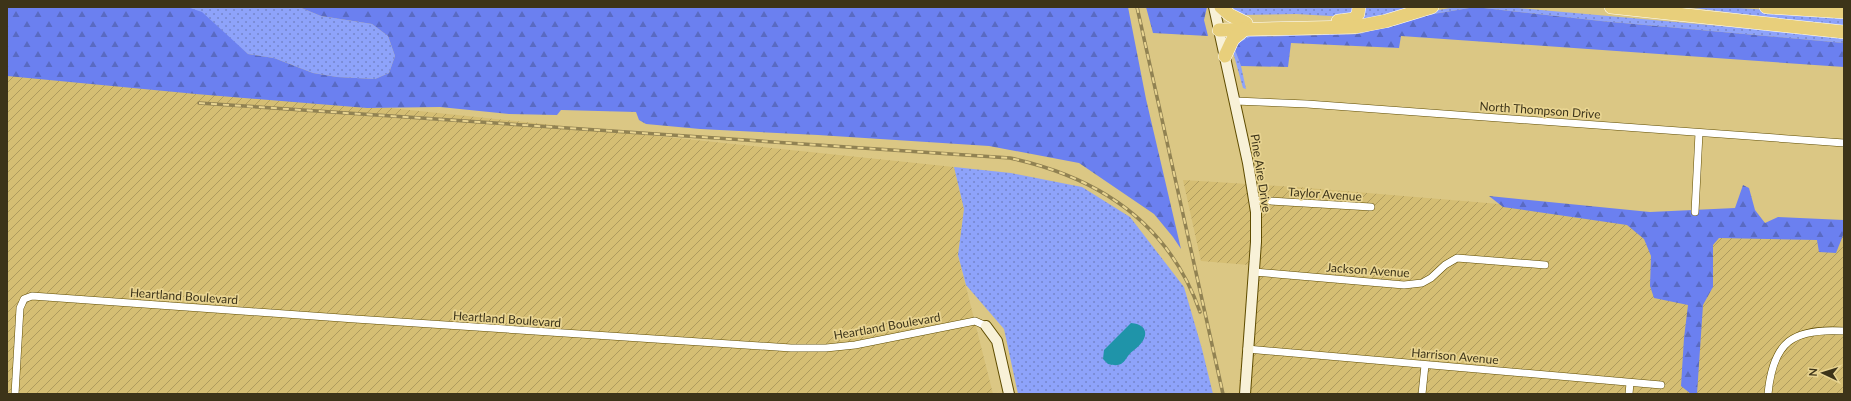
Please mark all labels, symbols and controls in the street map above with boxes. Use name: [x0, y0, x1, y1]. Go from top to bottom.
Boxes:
street label: North Thompson Drive: [1479, 98, 1601, 122]
street label: Pine Aire Drive: [1247, 133, 1275, 213]
street label: Taylor Avenue: [1288, 184, 1362, 204]
street label: Jackson Avenue: [1326, 260, 1410, 280]
street label: Heartland Boulevard: [129, 285, 239, 307]
street label: Heartland Boulevard: [452, 308, 562, 330]
street label: Heartland Boulevard: [832, 309, 942, 343]
street label: Harrison Avenue: [1411, 345, 1499, 367]
north arrow: [1803, 353, 1843, 393]
text: N: [1806, 368, 1819, 377]

